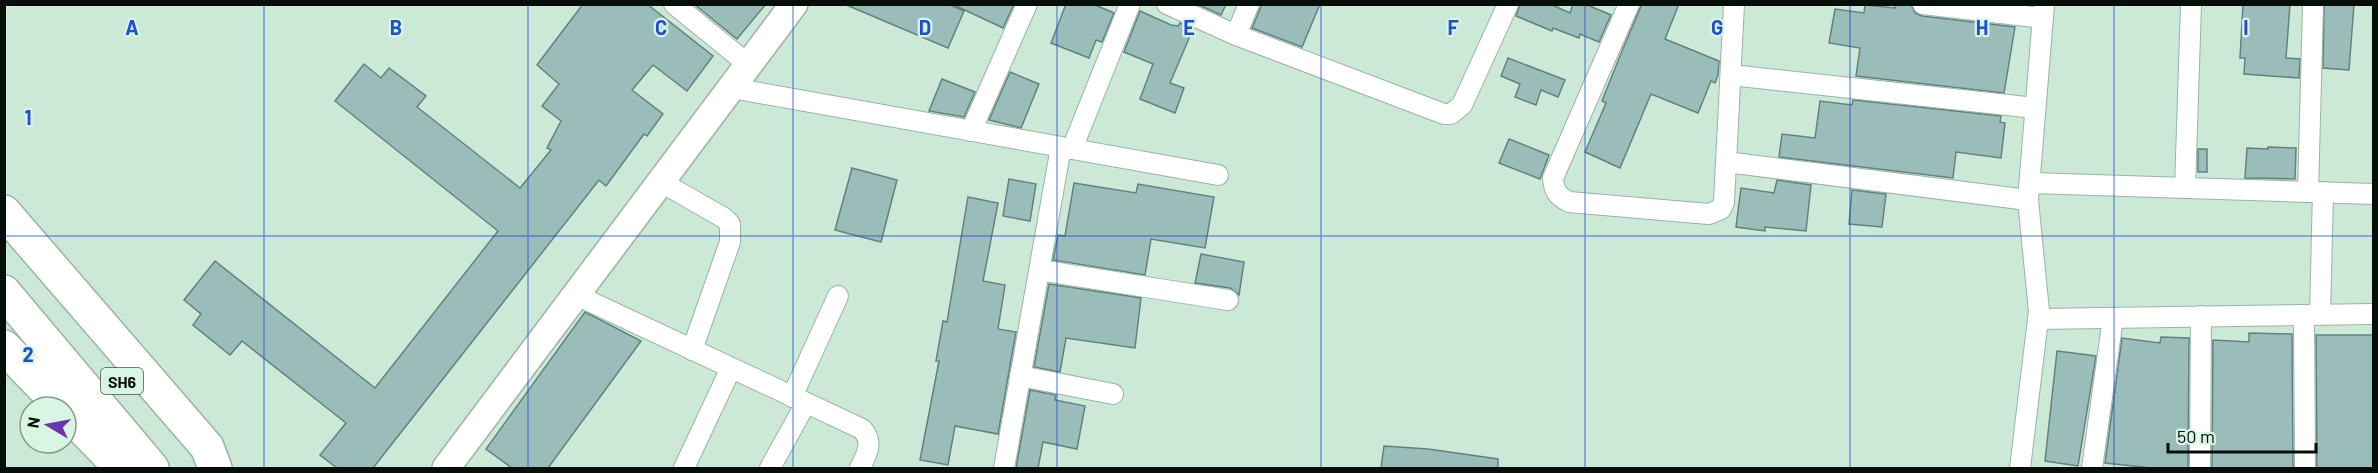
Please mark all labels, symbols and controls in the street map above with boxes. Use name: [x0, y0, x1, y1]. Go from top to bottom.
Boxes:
text: A: [125, 15, 139, 39]
text: B: [390, 15, 402, 39]
text: C: [655, 15, 667, 39]
text: D: [919, 15, 931, 39]
text: E: [1183, 15, 1195, 39]
text: F: [1447, 15, 1459, 39]
text: G: [1711, 15, 1723, 39]
text: H: [1976, 15, 1988, 39]
text: I: [2243, 15, 2249, 39]
text: 1: [24, 105, 32, 129]
text: 2: [22, 342, 34, 366]
road number: SH6: [101, 368, 143, 394]
north arrow: [18, 395, 78, 455]
text: N: [22, 415, 43, 429]
scale bar: [2168, 416, 2316, 454]
text: 50 m: [2177, 425, 2215, 447]

